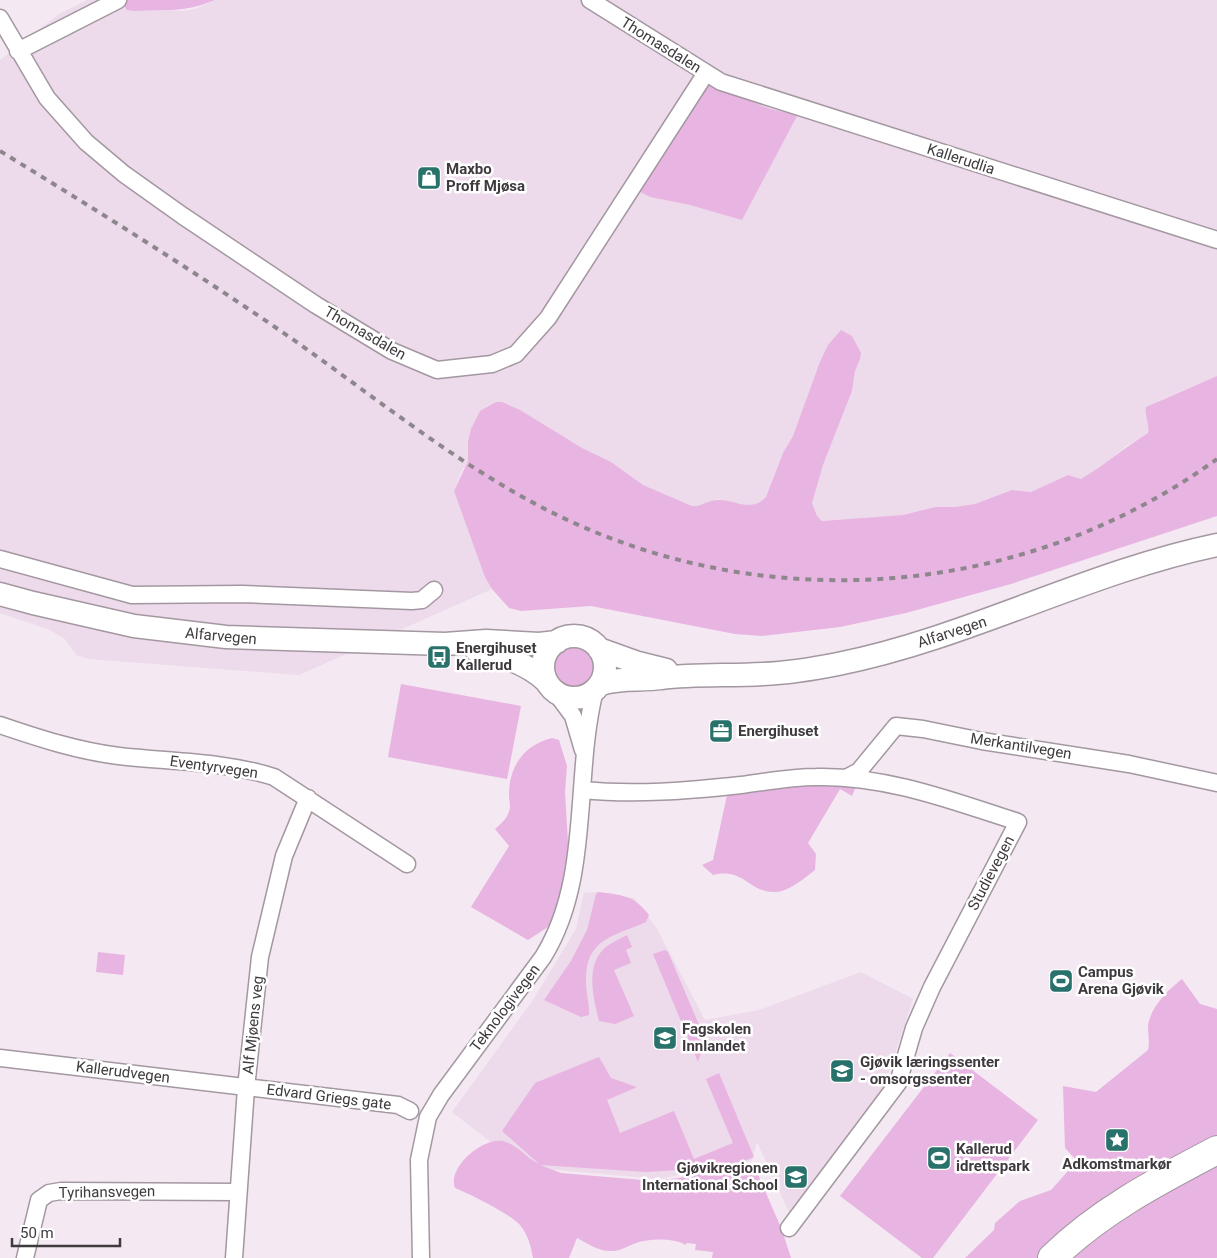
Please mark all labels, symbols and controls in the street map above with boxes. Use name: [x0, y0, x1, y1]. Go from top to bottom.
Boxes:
street label: Thomasdalen: [618, 13, 704, 77]
street label: Kallerudlia: [925, 140, 997, 178]
place label: Maxbo Proff Mjøsa: [446, 160, 525, 195]
shop icon: Maxbo Proff Mjøsa: [416, 165, 442, 191]
street label: Thomasdalen: [321, 302, 409, 364]
street label: Alfarvegen: [915, 612, 989, 652]
street label: Alfarvegen: [184, 624, 258, 648]
place label: Energihuset Kallerud: [456, 639, 537, 674]
bus stop icon: Energihuset Kallerud: [426, 644, 452, 670]
office icon: Energihuset: [708, 718, 734, 744]
place label: Energihuset: [738, 722, 819, 740]
street label: Merkantilvegen: [969, 729, 1073, 763]
street label: Eventyrvegen: [169, 752, 259, 782]
street label: Studievegen: [964, 833, 1018, 913]
street label: Teknologivegen: [466, 961, 544, 1055]
place label: Campus Arena Gjøvik: [1078, 963, 1165, 998]
sports icon: Campus Arena Gjøvik: [1048, 968, 1074, 994]
street label: Alf Mjøens veg: [239, 975, 267, 1075]
place label: Fagskolen Innlandet: [682, 1020, 751, 1055]
school or university icon: Fagskolen Innlandet: [652, 1025, 678, 1051]
place label: Gjøvik læringssenter - omsorgssenter: [860, 1053, 1000, 1088]
street label: Kallerudvegen: [75, 1057, 171, 1087]
school or university icon: Gjøvik læringssenter - omsorgssenter: [829, 1058, 855, 1084]
street label: Edvard Griegs gate: [266, 1080, 392, 1114]
place icon: Adkomstmarkør: [1104, 1127, 1130, 1153]
place label: Kallerud idrettspark: [956, 1140, 1031, 1175]
sports icon: Kallerud idrettspark: [926, 1145, 952, 1171]
place label: Adkomstmarkør: [1062, 1155, 1172, 1173]
place label: Gjøvikregionen International School: [642, 1159, 778, 1194]
school or university icon: Gjøvikregionen International School: [783, 1164, 809, 1190]
street label: Tyrihansvegen: [59, 1182, 155, 1202]
scale bar: [12, 1216, 120, 1248]
text: 50 m: [20, 1224, 54, 1242]

